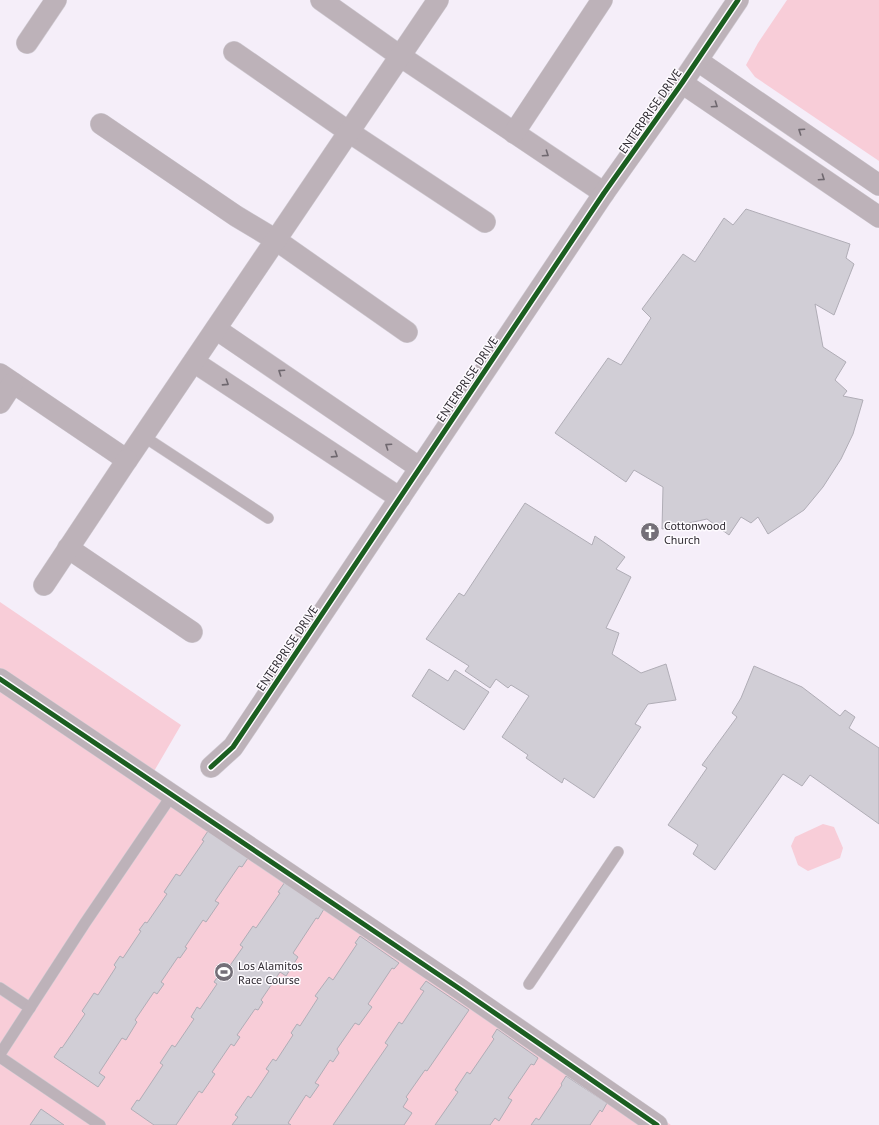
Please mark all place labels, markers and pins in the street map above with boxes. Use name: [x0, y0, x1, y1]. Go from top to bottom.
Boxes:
place label: Cottonwood Church: [664, 518, 726, 547]
church icon: Cottonwood Church: [639, 521, 661, 543]
place label: Los Alamitos Race Course: [238, 958, 303, 987]
sports icon: Los Alamitos Race Course: [213, 961, 235, 983]

